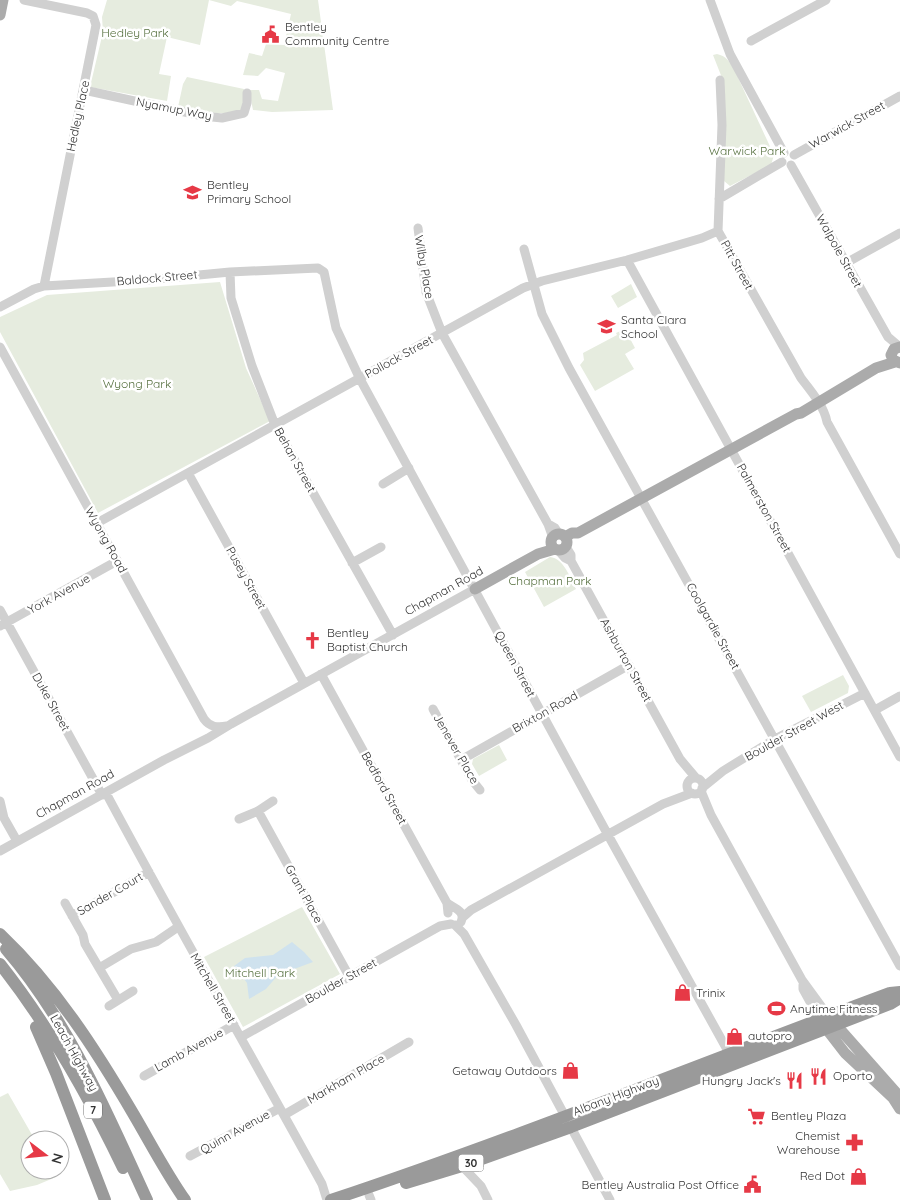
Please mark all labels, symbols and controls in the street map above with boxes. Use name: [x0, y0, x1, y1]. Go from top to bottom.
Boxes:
place label: Bentley Community Centre: [285, 19, 389, 48]
public building icon: Bentley Community Centre: [261, 24, 281, 44]
park label: Hedley Park: [101, 25, 169, 40]
street label: Hedley Place: [63, 79, 92, 153]
street label: Nyamup Way: [135, 94, 213, 123]
street label: Warwick Street: [806, 98, 887, 152]
park label: Warwick Park: [709, 143, 785, 158]
place label: Bentley Primary School: [207, 177, 291, 206]
school or university icon: Bentley Primary School: [183, 182, 203, 202]
street label: Walpole Street: [813, 211, 866, 290]
street label: Wilby Place: [412, 234, 438, 300]
street label: Pitt Street: [718, 238, 757, 292]
street label: Baldock Street: [116, 267, 198, 289]
place label: Santa Clara School: [621, 312, 686, 341]
school or university icon: Santa Clara School: [597, 317, 617, 337]
street label: Pollock Street: [362, 332, 435, 381]
park label: Wyong Park: [103, 376, 171, 391]
street label: Behan Street: [272, 425, 319, 495]
street label: Palmerston Street: [734, 461, 795, 555]
street label: Wyong Road: [82, 504, 131, 575]
street label: Pusey Street: [223, 544, 270, 612]
street label: Chapman Road: [402, 563, 486, 618]
street label: York Avenue: [25, 570, 93, 617]
park label: Chapman Park: [508, 573, 592, 588]
street label: Coolgardie Street: [683, 580, 743, 672]
street label: Ashburton Street: [597, 615, 656, 704]
place label: Bentley Baptist Church: [327, 625, 408, 654]
street label: Queen Street: [492, 628, 539, 699]
church icon: Bentley Baptist Church: [303, 630, 323, 650]
street label: Duke Street: [29, 670, 74, 734]
street label: Brixton Road: [509, 687, 580, 736]
street label: Boulder Street West: [742, 697, 846, 764]
street label: Jenever Place: [430, 711, 483, 787]
street label: Bedford Street: [358, 749, 411, 827]
street label: Chapman Road: [33, 766, 117, 821]
street label: Grant Place: [282, 862, 327, 926]
street label: Sander Court: [74, 869, 145, 918]
street label: Mitchell Street: [187, 950, 239, 1025]
street label: Boulder Street: [302, 955, 379, 1006]
park label: Mitchell Park: [225, 965, 295, 980]
shop icon: Trinix: [672, 983, 692, 1003]
place label: Trinix: [696, 985, 725, 1000]
sports icon: Anytime Fitness: [766, 999, 786, 1019]
place label: Anytime Fitness: [790, 1001, 878, 1016]
street label: Leach Highway: [47, 1012, 102, 1094]
street label: Lamb Avenue: [152, 1024, 226, 1075]
shop icon: autopro: [724, 1026, 744, 1046]
place label: autopro: [748, 1028, 792, 1043]
street label: Markham Place: [304, 1050, 387, 1107]
shop icon: Getaway Outdoors: [561, 1061, 581, 1081]
place label: Getaway Outdoors: [452, 1063, 557, 1078]
restaurant icon: Oporto: [809, 1066, 829, 1086]
place label: Oporto: [833, 1068, 873, 1083]
restaurant icon: Hungry Jack's: [785, 1071, 805, 1091]
street label: Albany Highway: [571, 1072, 661, 1119]
place label: Hungry Jack's: [702, 1073, 781, 1088]
road number: 7: [84, 1102, 102, 1118]
street label: Quinn Avenue: [197, 1106, 272, 1157]
supermarket icon: Bentley Plaza: [747, 1106, 767, 1126]
place label: Bentley Plaza: [771, 1108, 846, 1123]
place label: Chemist Warehouse: [777, 1128, 840, 1157]
north arrow: [20, 1130, 70, 1180]
pharmacy icon: Chemist Warehouse: [844, 1133, 864, 1153]
text: N: [47, 1151, 68, 1166]
road number: 30: [458, 1154, 484, 1172]
shop icon: Red Dot: [849, 1166, 869, 1186]
place label: Red Dot: [800, 1168, 845, 1183]
public building icon: Bentley Australia Post Office: [743, 1175, 763, 1195]
place label: Bentley Australia Post Office: [582, 1177, 739, 1192]

